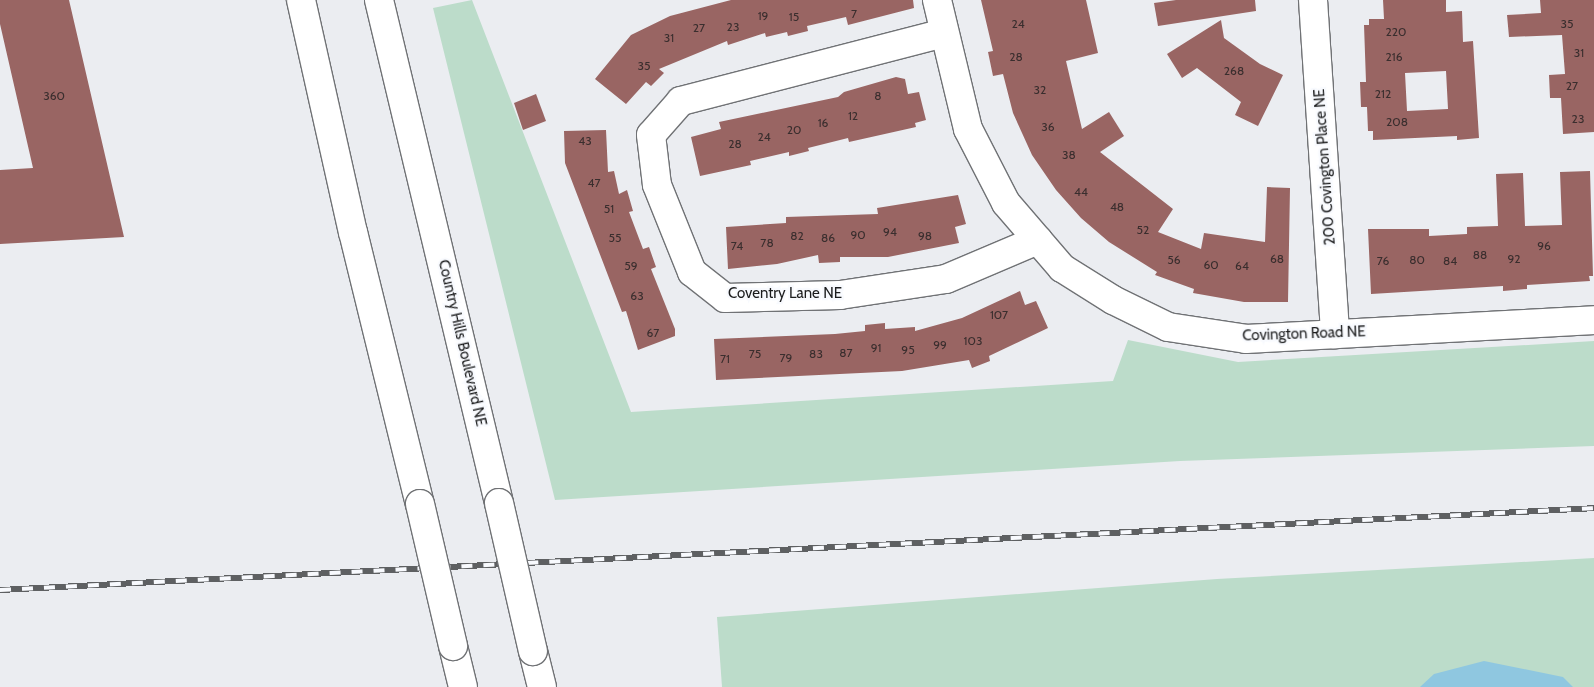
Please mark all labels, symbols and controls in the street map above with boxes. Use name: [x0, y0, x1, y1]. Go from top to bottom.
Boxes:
house number: 7: [851, 7, 857, 21]
house number: 19: [758, 9, 768, 23]
house number: 15: [789, 10, 799, 24]
house number: 24: [1011, 17, 1025, 31]
house number: 35: [1561, 17, 1573, 31]
house number: 23: [727, 20, 739, 34]
house number: 27: [693, 21, 705, 35]
house number: 220: [1386, 25, 1406, 39]
house number: 31: [664, 31, 674, 45]
house number: 31: [1574, 46, 1584, 60]
house number: 28: [1009, 50, 1023, 64]
house number: 216: [1385, 50, 1403, 64]
house number: 35: [638, 59, 650, 73]
house number: 268: [1224, 64, 1244, 78]
house number: 27: [1566, 79, 1578, 93]
house number: 32: [1034, 83, 1046, 97]
house number: 212: [1375, 87, 1391, 101]
street label: 200 Covington Place NE: [1311, 88, 1339, 246]
house number: 360: [43, 89, 65, 103]
house number: 8: [874, 89, 882, 103]
house number: 12: [848, 109, 858, 123]
house number: 23: [1572, 112, 1584, 126]
house number: 208: [1386, 115, 1408, 129]
house number: 16: [818, 116, 828, 130]
house number: 36: [1041, 120, 1055, 134]
house number: 20: [787, 123, 801, 137]
house number: 24: [757, 130, 771, 144]
house number: 43: [578, 134, 592, 148]
house number: 28: [728, 137, 742, 151]
house number: 38: [1062, 148, 1076, 162]
house number: 47: [588, 176, 600, 190]
house number: 44: [1074, 185, 1088, 199]
house number: 48: [1110, 200, 1124, 214]
house number: 51: [604, 202, 614, 216]
house number: 52: [1137, 223, 1149, 237]
house number: 94: [883, 225, 897, 239]
house number: 90: [850, 228, 866, 242]
house number: 82: [790, 229, 804, 243]
house number: 98: [918, 229, 932, 243]
house number: 55: [609, 231, 621, 245]
house number: 86: [821, 231, 835, 245]
house number: 78: [760, 236, 774, 250]
house number: 74: [731, 239, 743, 253]
house number: 96: [1537, 239, 1551, 253]
house number: 88: [1473, 248, 1487, 262]
house number: 68: [1270, 252, 1284, 266]
house number: 92: [1507, 252, 1521, 266]
house number: 56: [1167, 253, 1181, 267]
house number: 80: [1409, 253, 1425, 267]
house number: 76: [1377, 254, 1389, 268]
house number: 84: [1443, 254, 1457, 268]
street label: Country Hills Boulevard NE: [434, 258, 490, 428]
house number: 60: [1203, 258, 1219, 272]
house number: 59: [624, 259, 638, 273]
house number: 64: [1235, 259, 1249, 273]
street label: Coventry Lane NE: [728, 285, 842, 303]
house number: 63: [630, 289, 644, 303]
house number: 107: [990, 308, 1008, 322]
street label: Covington Road NE: [1242, 323, 1366, 345]
house number: 67: [647, 326, 659, 340]
house number: 103: [964, 334, 982, 348]
house number: 99: [933, 338, 947, 352]
house number: 91: [871, 341, 881, 355]
house number: 95: [901, 343, 915, 357]
house number: 87: [839, 346, 853, 360]
house number: 75: [749, 347, 761, 361]
house number: 83: [809, 347, 823, 361]
house number: 79: [780, 351, 792, 365]
house number: 71: [720, 352, 730, 366]

